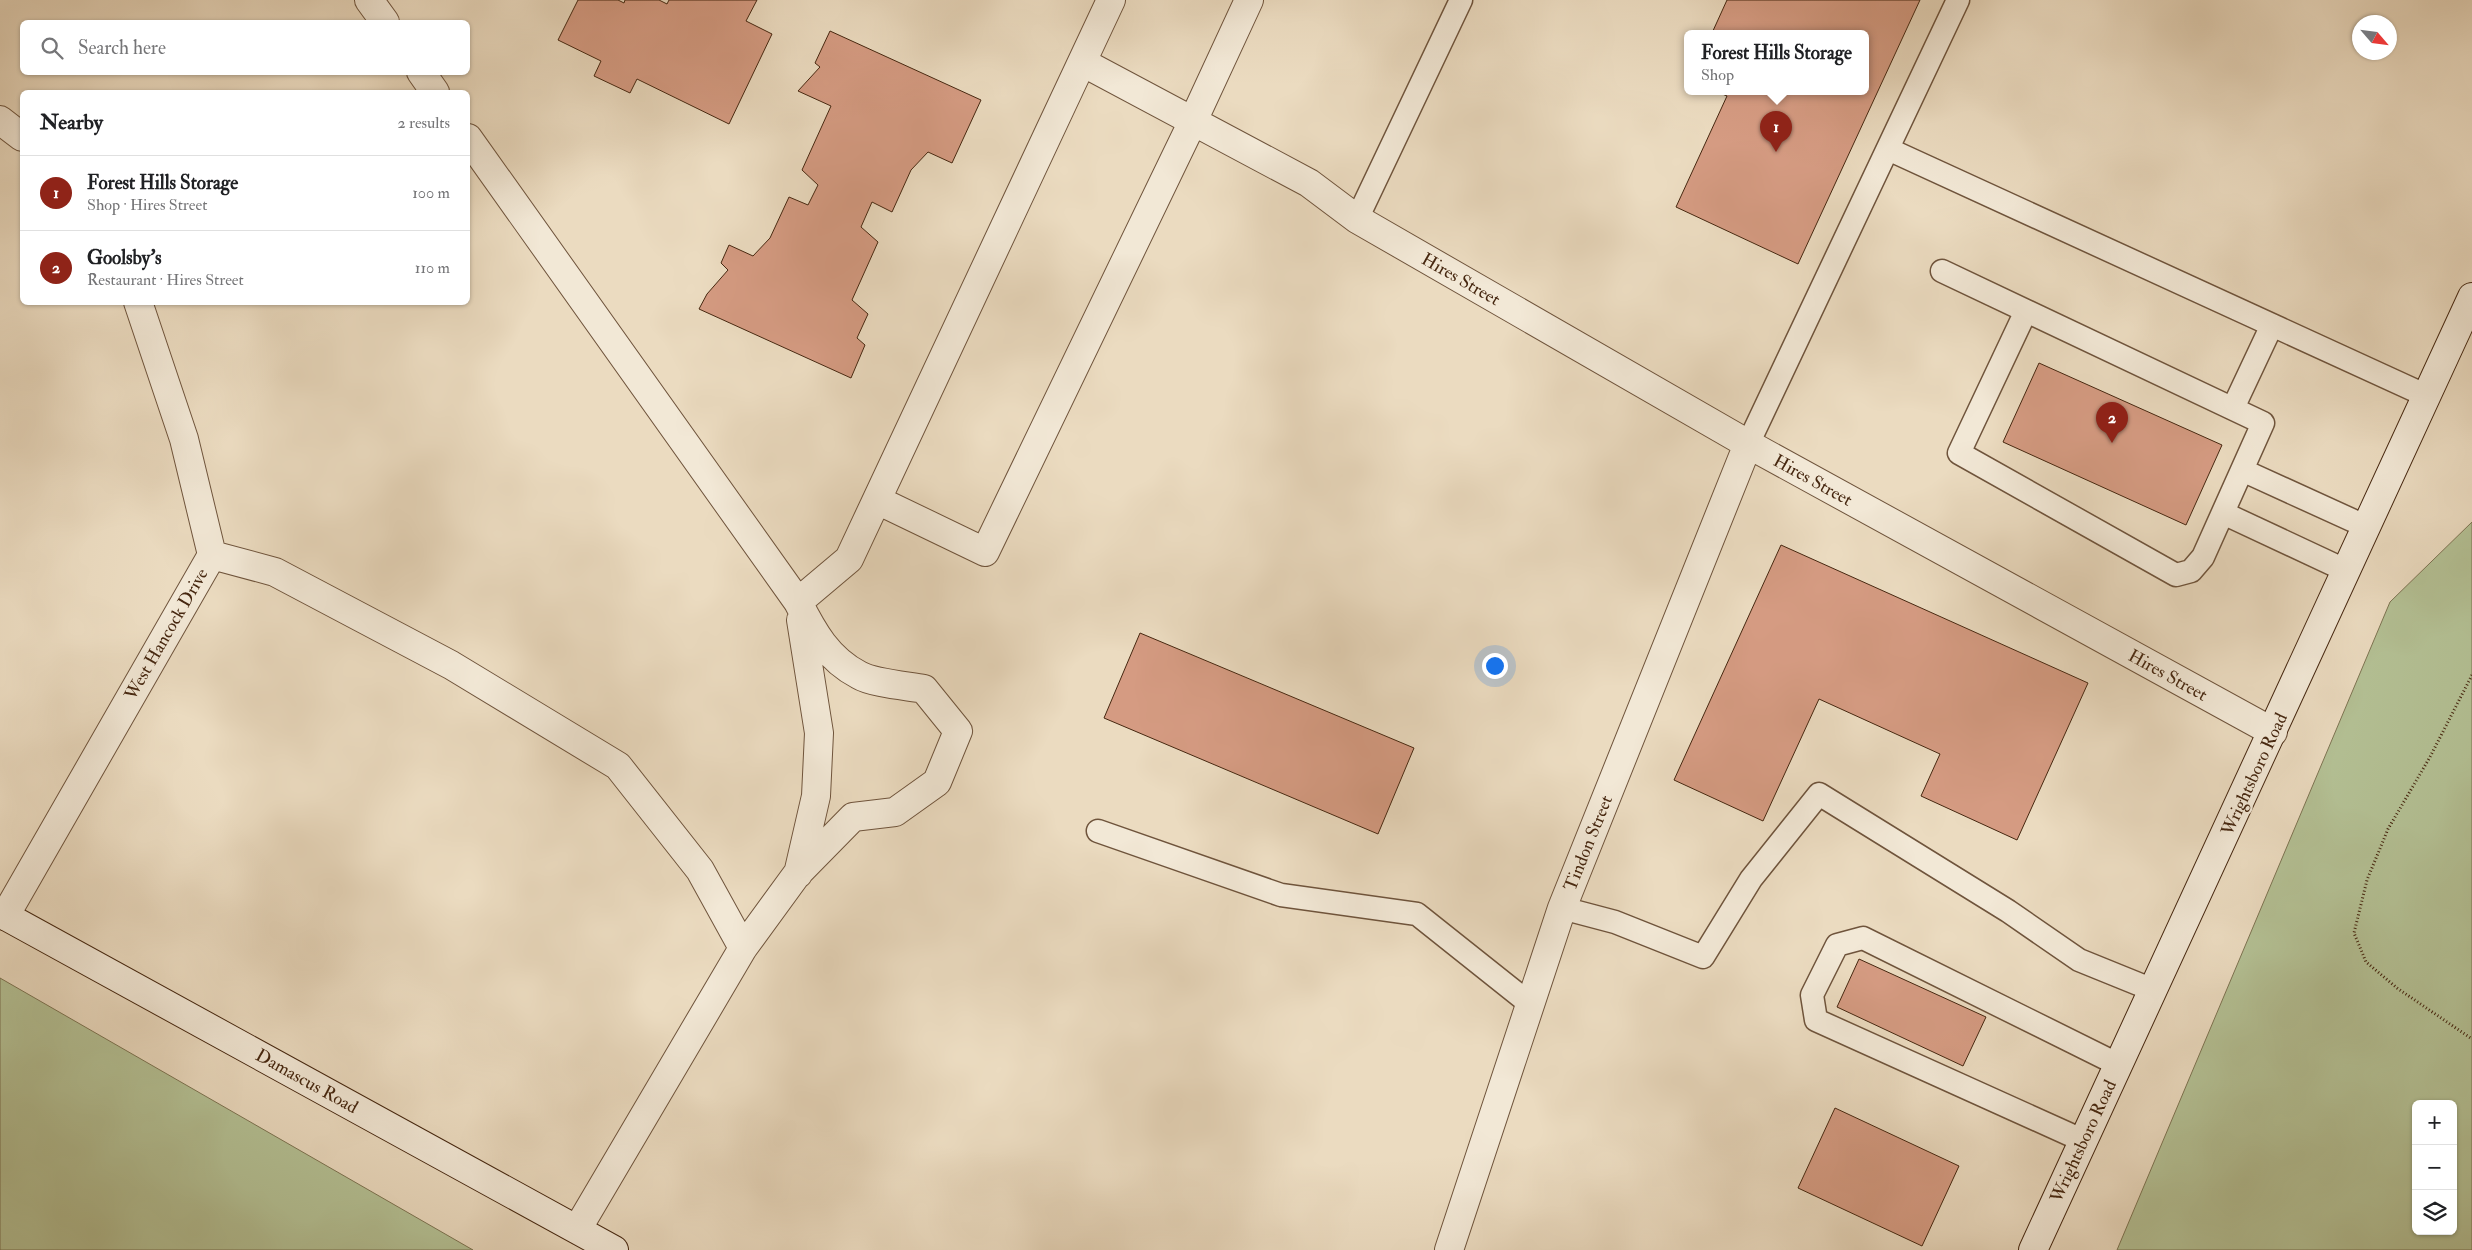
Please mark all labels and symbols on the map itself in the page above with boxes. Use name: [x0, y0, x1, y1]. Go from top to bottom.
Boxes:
north arrow: [2352, 15, 2397, 60]
pin: 1: [1760, 111, 1792, 152]
street label: Hires Street: [1417, 248, 1504, 311]
pin: 2: [2096, 402, 2128, 443]
street label: Hires Street: [1769, 449, 1857, 512]
street label: West Hancock Drive: [119, 564, 214, 705]
street label: Hires Street: [2124, 644, 2212, 707]
your location: [1482, 653, 1508, 679]
street label: Wrightsboro Road: [2216, 709, 2293, 840]
street label: Tindon Street: [1559, 792, 1618, 894]
street label: Damascus Road: [251, 1044, 362, 1119]
street label: Wrightsboro Road: [2045, 1076, 2122, 1207]

